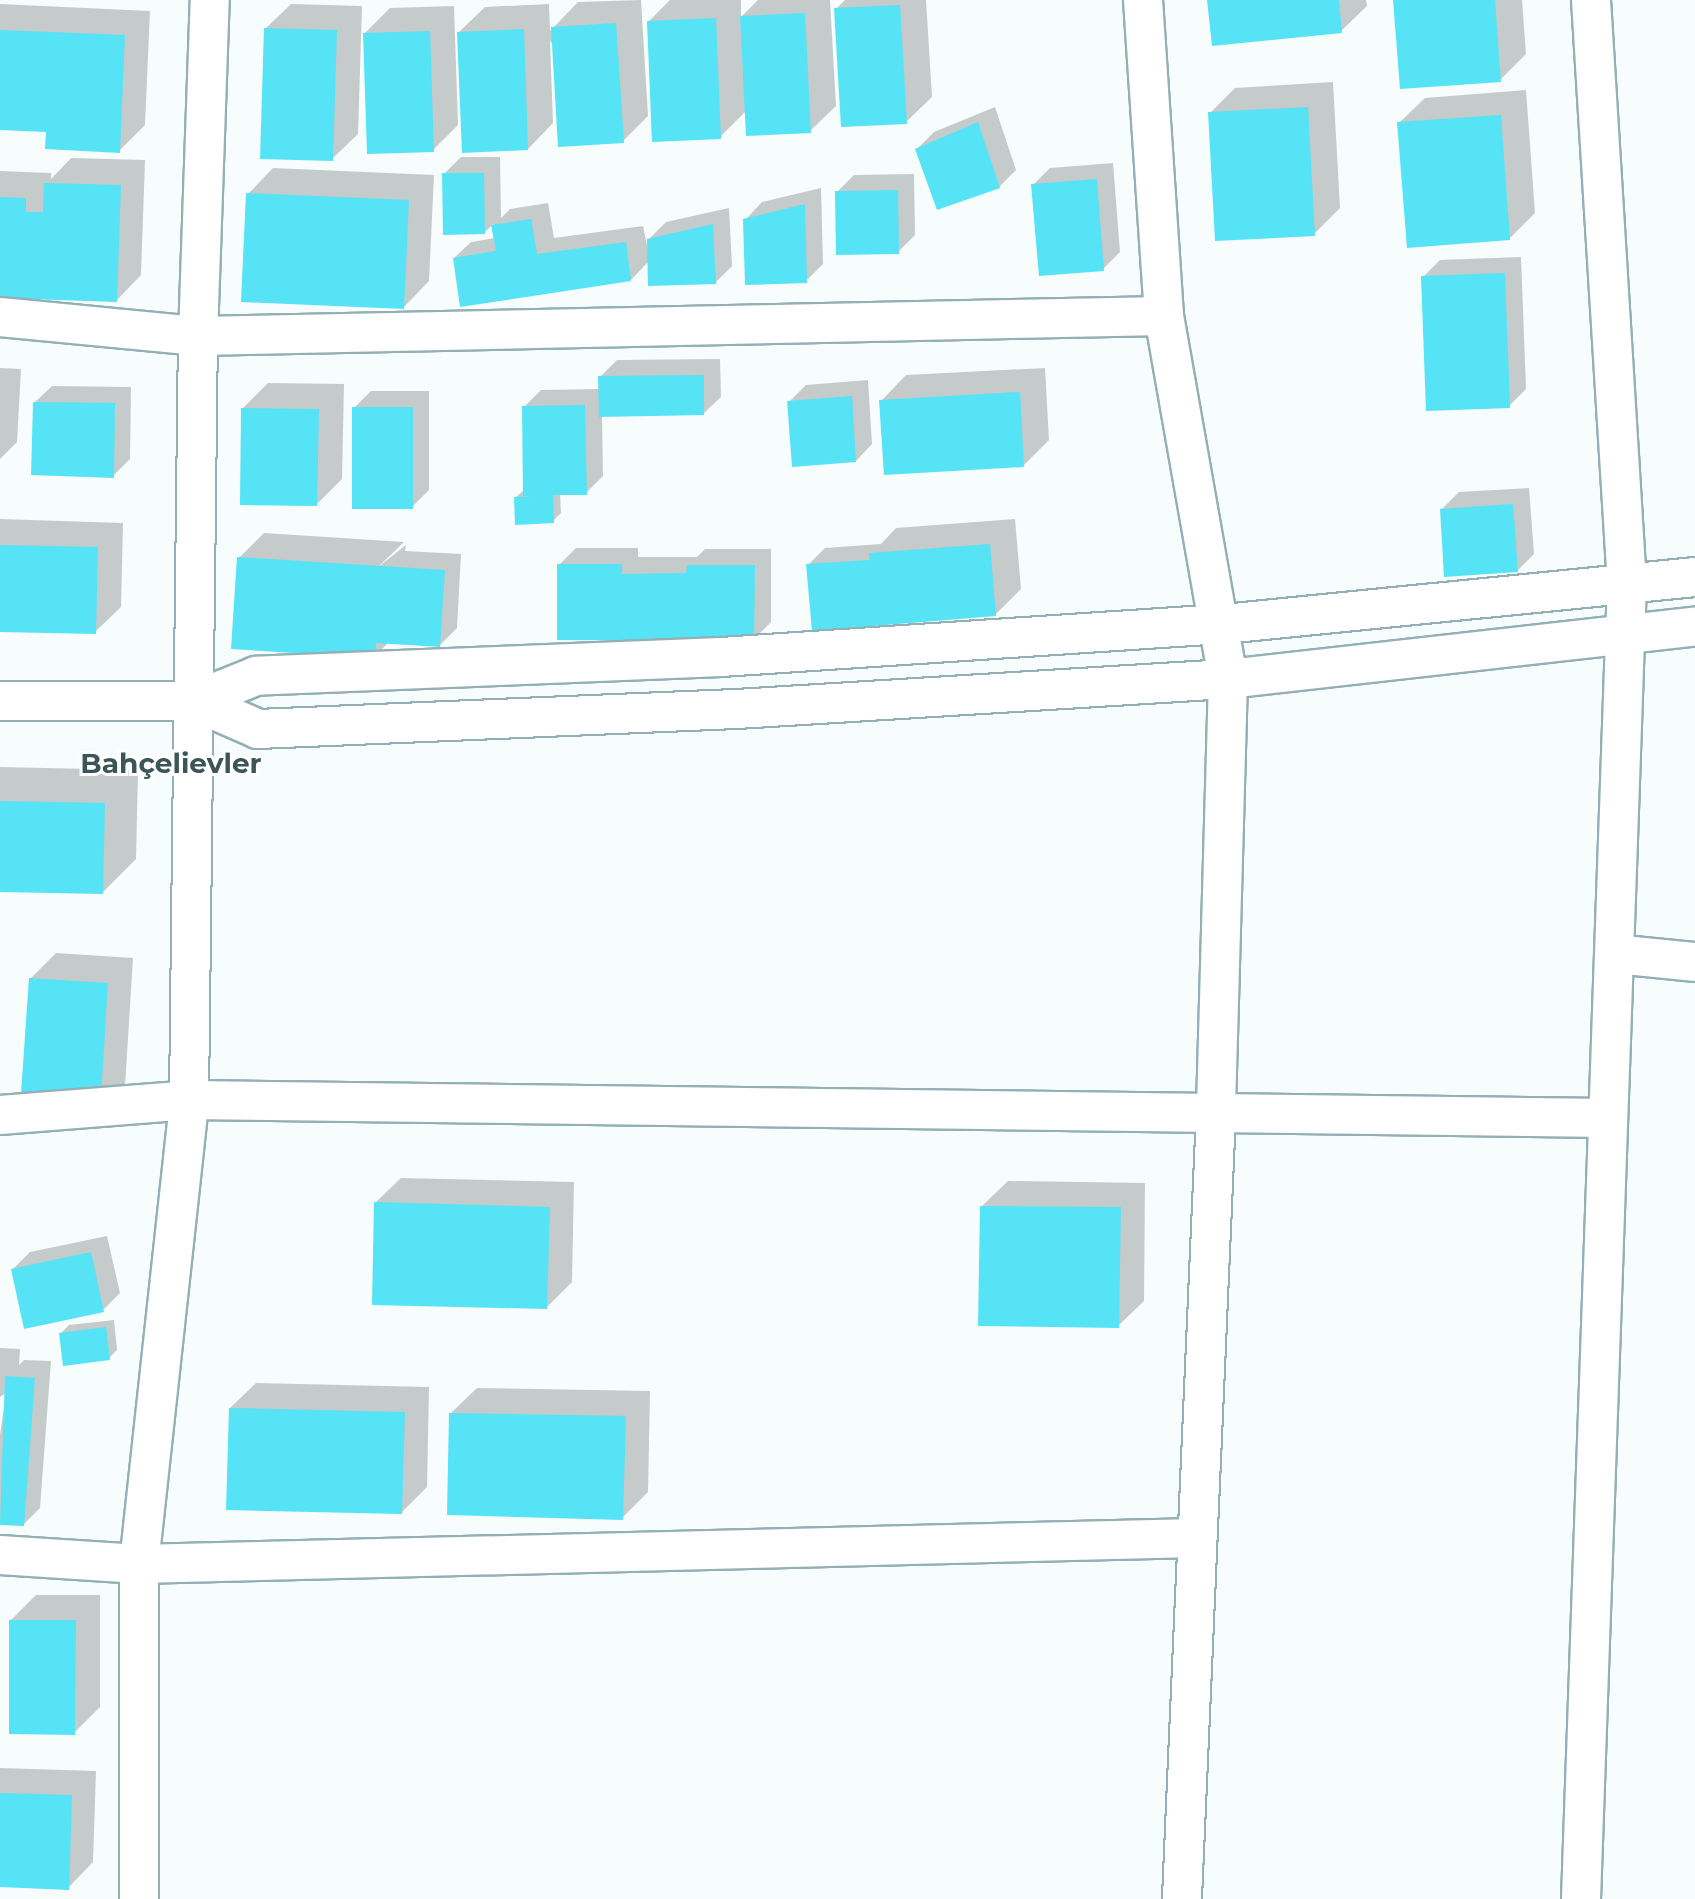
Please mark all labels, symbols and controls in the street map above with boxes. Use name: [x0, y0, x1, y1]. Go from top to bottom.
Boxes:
district label: Bahçelievler: [80, 746, 262, 780]

